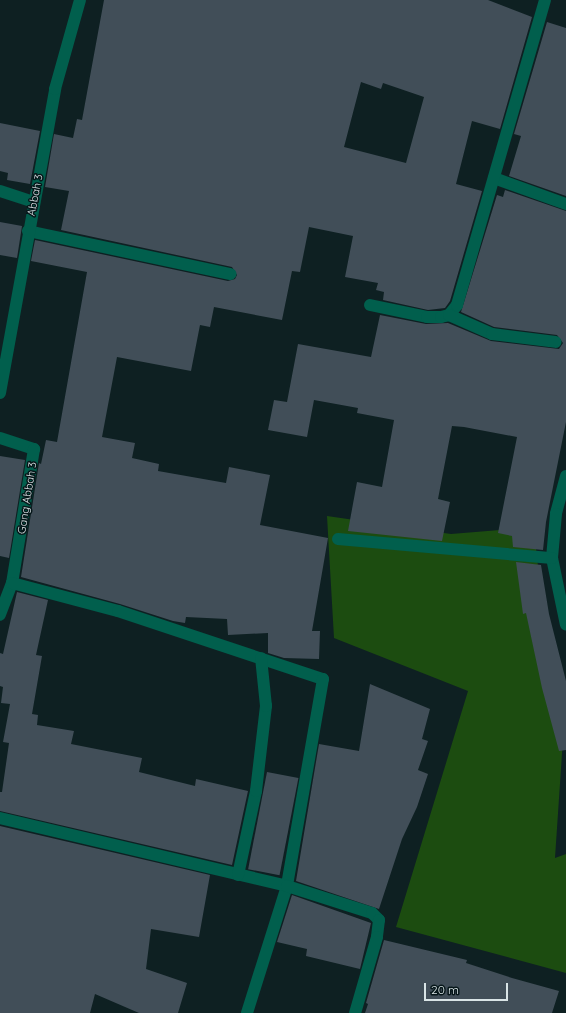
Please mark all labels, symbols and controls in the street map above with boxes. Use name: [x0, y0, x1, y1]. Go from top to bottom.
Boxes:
street label: Abbah 3: [25, 173, 45, 217]
street label: Gang Abbah 3: [15, 461, 39, 535]
scale bar: [426, 975, 510, 1001]
text: 20 m: [431, 982, 459, 997]

